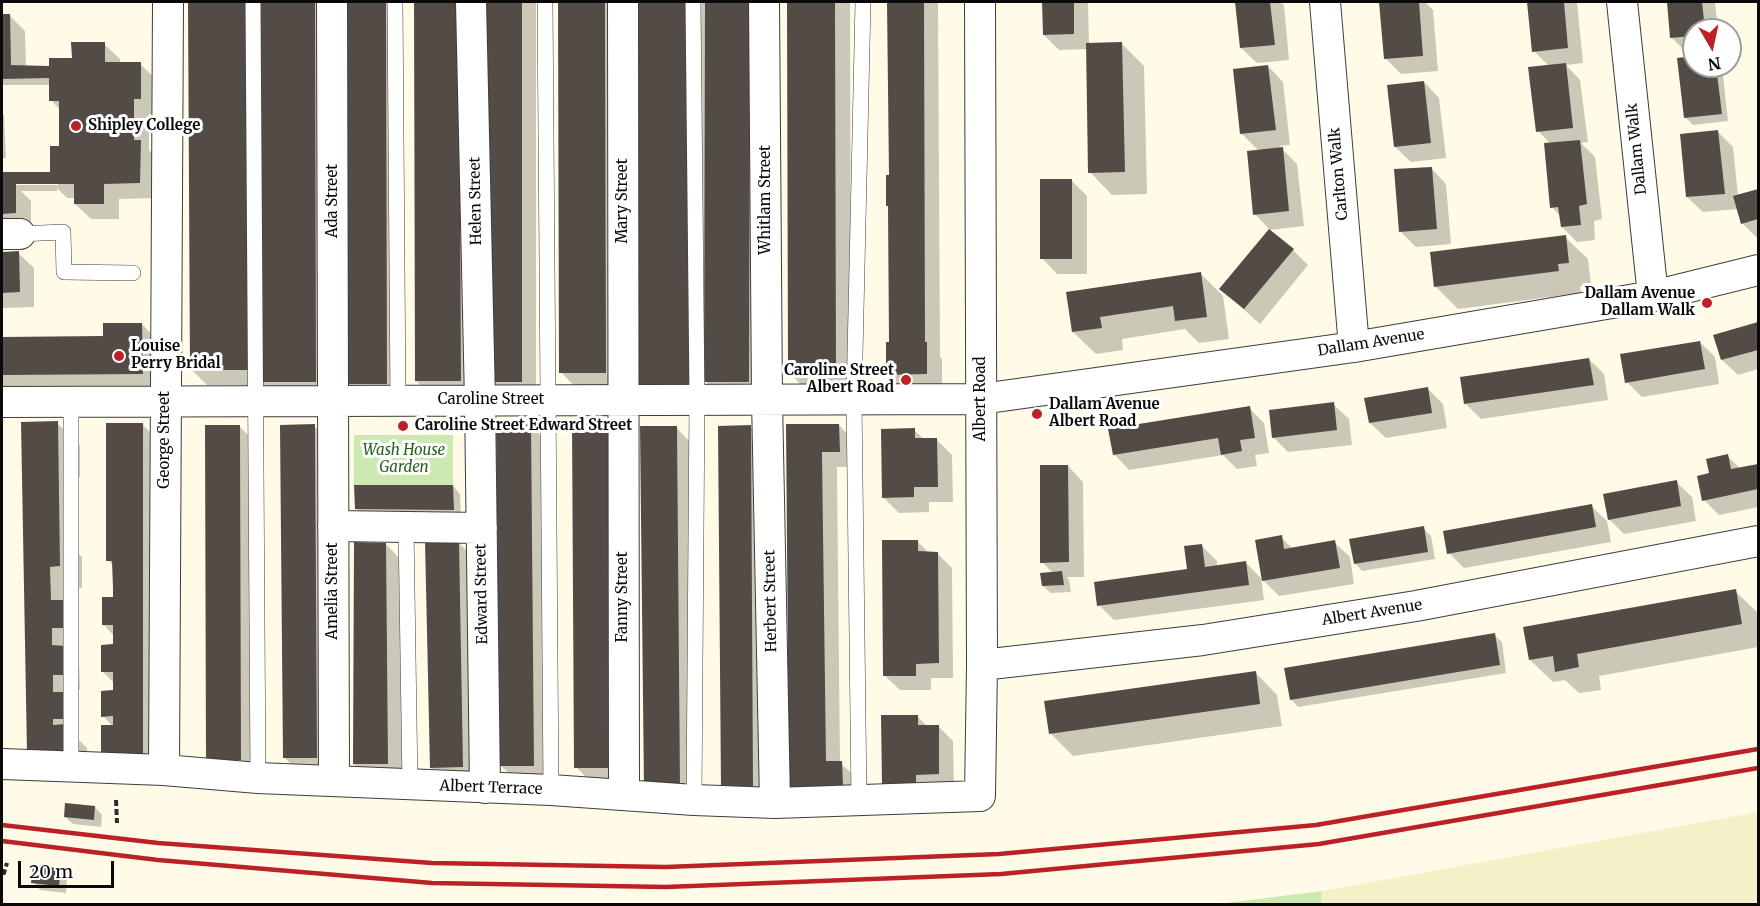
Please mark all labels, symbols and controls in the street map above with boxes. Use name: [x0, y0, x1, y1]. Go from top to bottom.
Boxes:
north arrow: [1682, 18, 1742, 78]
text: N: [1707, 53, 1722, 75]
street label: Dallam Walk: [1623, 102, 1651, 196]
place label: Shipley College: [88, 117, 200, 135]
marker: Shipley College: [69, 119, 83, 133]
street label: Carlton Walk: [1326, 127, 1352, 221]
street label: Whitlam Street: [757, 145, 775, 255]
street label: Helen Street: [466, 157, 486, 245]
street label: Mary Street: [614, 158, 632, 244]
street label: Ada Street: [324, 164, 342, 238]
place label: Dallam Avenue Dallam Walk: [1584, 285, 1695, 320]
marker: Dallam Avenue Dallam Walk: [1700, 296, 1714, 310]
street label: Dallam Avenue: [1316, 326, 1426, 360]
place label: Louise Perry Bridal: [131, 338, 221, 373]
marker: Louise Perry Bridal: [112, 349, 126, 363]
street label: Albert Road: [972, 356, 990, 442]
place label: Caroline Street Albert Road: [784, 362, 894, 397]
marker: Caroline Street Albert Road: [899, 373, 913, 387]
street label: George Street: [156, 391, 174, 489]
street label: Caroline Street: [438, 391, 544, 409]
place label: Dallam Avenue Albert Road: [1049, 396, 1160, 431]
marker: Dallam Avenue Albert Road: [1030, 407, 1044, 421]
place label: Caroline Street Edward Street: [415, 417, 632, 435]
marker: Caroline Street Edward Street: [396, 419, 410, 433]
park label: Wash House Garden: [363, 442, 445, 477]
street label: Amelia Street: [324, 542, 342, 640]
street label: Edward Street: [472, 543, 492, 645]
street label: Herbert Street: [761, 550, 781, 652]
street label: Fanny Street: [614, 551, 632, 643]
street label: Albert Avenue: [1321, 596, 1423, 630]
street label: Albert Terrace: [439, 777, 543, 799]
scale bar: [21, 849, 117, 887]
text: 20 m: [29, 860, 73, 883]

